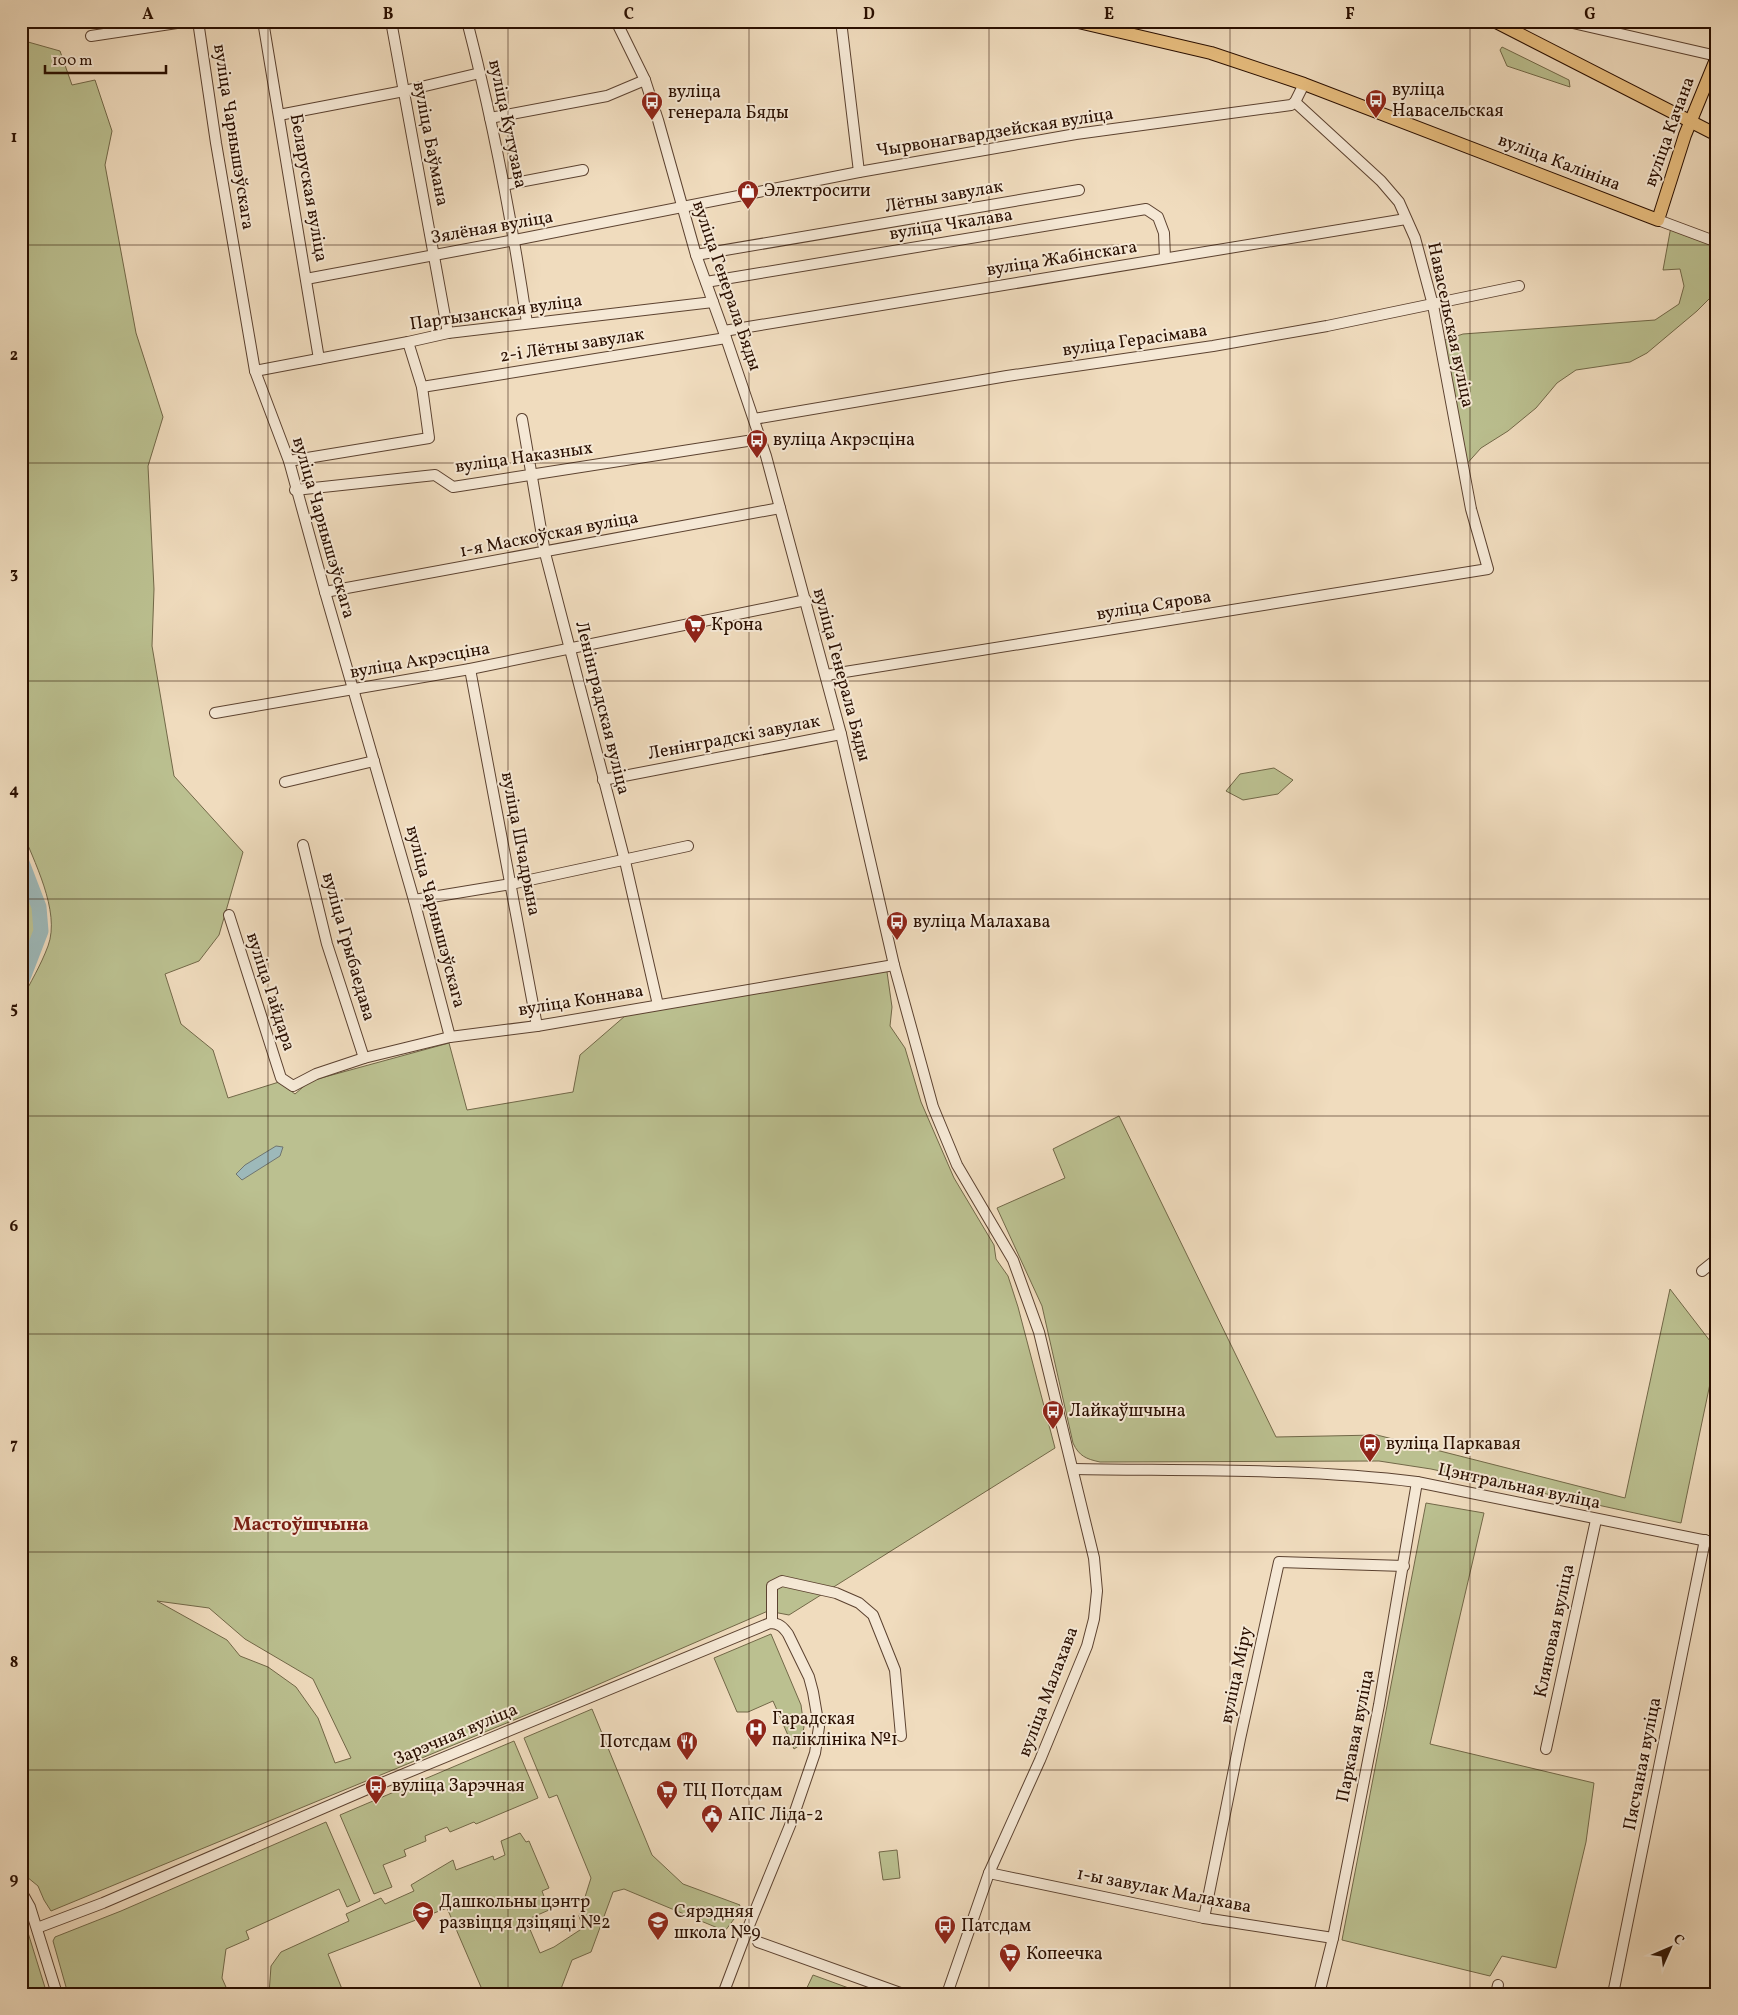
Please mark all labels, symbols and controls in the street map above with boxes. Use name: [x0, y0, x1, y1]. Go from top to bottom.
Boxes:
text: A: [142, 4, 154, 26]
text: B: [383, 4, 394, 26]
text: C: [624, 4, 634, 26]
text: D: [863, 4, 875, 26]
text: E: [1104, 4, 1114, 26]
text: F: [1345, 4, 1355, 26]
text: G: [1584, 4, 1596, 26]
scale bar: [45, 42, 166, 74]
street label: вуліца Чарнышэўскага: [206, 42, 260, 232]
text: 100 m: [52, 51, 92, 72]
street label: вуліца Кутузава: [481, 57, 533, 191]
street label: вуліца Качана: [1638, 73, 1702, 191]
place label: вуліца Навасельская: [1392, 78, 1504, 124]
street label: вуліца Баўмана: [406, 80, 454, 208]
place label: вуліца генерала Бяды: [668, 80, 789, 126]
bus stop icon: вуліца Навасельская: [1364, 88, 1388, 119]
bus stop icon: вуліца генерала Бяды: [640, 90, 664, 121]
street label: Чырвонагвардзейская вуліца: [875, 102, 1116, 164]
street label: Беларуская вуліца: [283, 112, 333, 264]
text: 1: [11, 127, 17, 149]
street label: вуліца Калініна: [1494, 128, 1624, 198]
street label: Лётны завулак: [883, 174, 1005, 220]
shop icon: Электросити: [736, 179, 760, 210]
place label: Электросити: [764, 179, 871, 204]
street label: вуліца Генерала Бяды: [685, 198, 767, 375]
street label: вуліца Чкалава: [888, 203, 1015, 247]
street label: Зялёная вуліца: [429, 205, 555, 251]
street label: вуліца Жабінскага: [985, 235, 1139, 283]
street label: Навасельская вуліца: [1420, 240, 1480, 410]
street label: Партызанская вуліца: [408, 289, 584, 337]
street label: вуліца Герасімава: [1061, 318, 1209, 364]
street label: 2-і Лётны завулак: [498, 322, 646, 370]
text: 2: [10, 345, 18, 367]
bus stop icon: вуліца Акрэсціна: [745, 428, 769, 459]
place label: вуліца Акрэсціна: [773, 428, 915, 453]
street label: вуліца Чарнышэўскага: [285, 434, 361, 622]
street label: вуліца Наказных: [454, 436, 594, 480]
street label: 1-я Маскоўская вуліца: [457, 505, 641, 565]
text: 3: [10, 563, 18, 585]
street label: вуліца Сярова: [1095, 585, 1213, 627]
street label: вуліца Генерала Бяды: [806, 586, 876, 765]
supermarket icon: Крона: [683, 613, 707, 644]
place label: Крона: [711, 613, 763, 638]
street label: Ленінградская вуліца: [568, 619, 636, 797]
street label: вуліца Акрэсціна: [348, 636, 492, 686]
street label: Ленінградскі завулак: [646, 709, 823, 767]
street label: вуліца Шчадрына: [494, 770, 546, 918]
text: 4: [9, 780, 19, 802]
street label: вуліца Чарнышэўскага: [399, 823, 471, 1011]
street label: вуліца Грыбаедава: [315, 870, 381, 1024]
bus stop icon: вуліца Малахава: [885, 910, 909, 941]
place label: вуліца Малахава: [913, 910, 1050, 935]
street label: вуліца Гайдара: [239, 929, 301, 1055]
street label: вуліца Коннава: [517, 979, 646, 1023]
text: 5: [10, 998, 18, 1020]
text: 6: [10, 1216, 19, 1238]
bus stop icon: Лайкаўшчына: [1041, 1399, 1065, 1430]
place label: Лайкаўшчына: [1069, 1399, 1186, 1424]
bus stop icon: вуліца Паркавая: [1358, 1432, 1382, 1463]
place label: вуліца Паркавая: [1386, 1432, 1521, 1457]
text: 7: [10, 1434, 18, 1456]
street label: Цэнтральная вуліца: [1435, 1458, 1603, 1516]
district label: Мастоўшчына: [233, 1512, 369, 1538]
street label: Кляновая вуліца: [1529, 1562, 1581, 1700]
street label: вуліца Малахава: [1013, 1623, 1085, 1761]
street label: вуліца Міру: [1215, 1624, 1260, 1726]
text: 8: [10, 1652, 18, 1674]
street label: Паркавая вуліца: [1331, 1667, 1381, 1804]
street label: Пясчаная вуліца: [1618, 1695, 1668, 1833]
street label: Зарэчная вуліца: [390, 1698, 522, 1772]
place label: Гарадская паліклініка №1: [772, 1707, 898, 1753]
hospital icon: Гарадская паліклініка №1: [744, 1717, 768, 1748]
place label: Потсдам: [600, 1730, 671, 1755]
restaurant icon: Потсдам: [675, 1730, 699, 1761]
bus stop icon: вуліца Зарэчная: [364, 1774, 388, 1805]
place label: вуліца Зарэчная: [392, 1774, 525, 1799]
supermarket icon: ТЦ Потсдам: [655, 1779, 679, 1810]
place label: ТЦ Потсдам: [683, 1779, 782, 1804]
public building icon: АПС Ліда-2: [700, 1803, 724, 1834]
place label: АПС Ліда-2: [728, 1803, 823, 1828]
street label: 1-ы завулак Малахава: [1075, 1862, 1253, 1920]
text: 9: [10, 1869, 19, 1891]
place label: Дашкольны цэнтр развіцця дзіцяці №2: [439, 1890, 611, 1936]
school or university icon: Дашкольны цэнтр развіцця дзіцяці №2: [411, 1900, 435, 1931]
place label: Сярэдняя школа №9: [674, 1900, 761, 1946]
school or university icon: Сярэдняя школа №9: [646, 1910, 670, 1941]
bus stop icon: Патсдам: [933, 1914, 957, 1945]
place label: Патсдам: [961, 1914, 1031, 1939]
north arrow: [1646, 1922, 1696, 1972]
text: С: [1668, 1930, 1688, 1950]
supermarket icon: Копеечка: [998, 1942, 1022, 1973]
place label: Копеечка: [1026, 1942, 1103, 1967]

